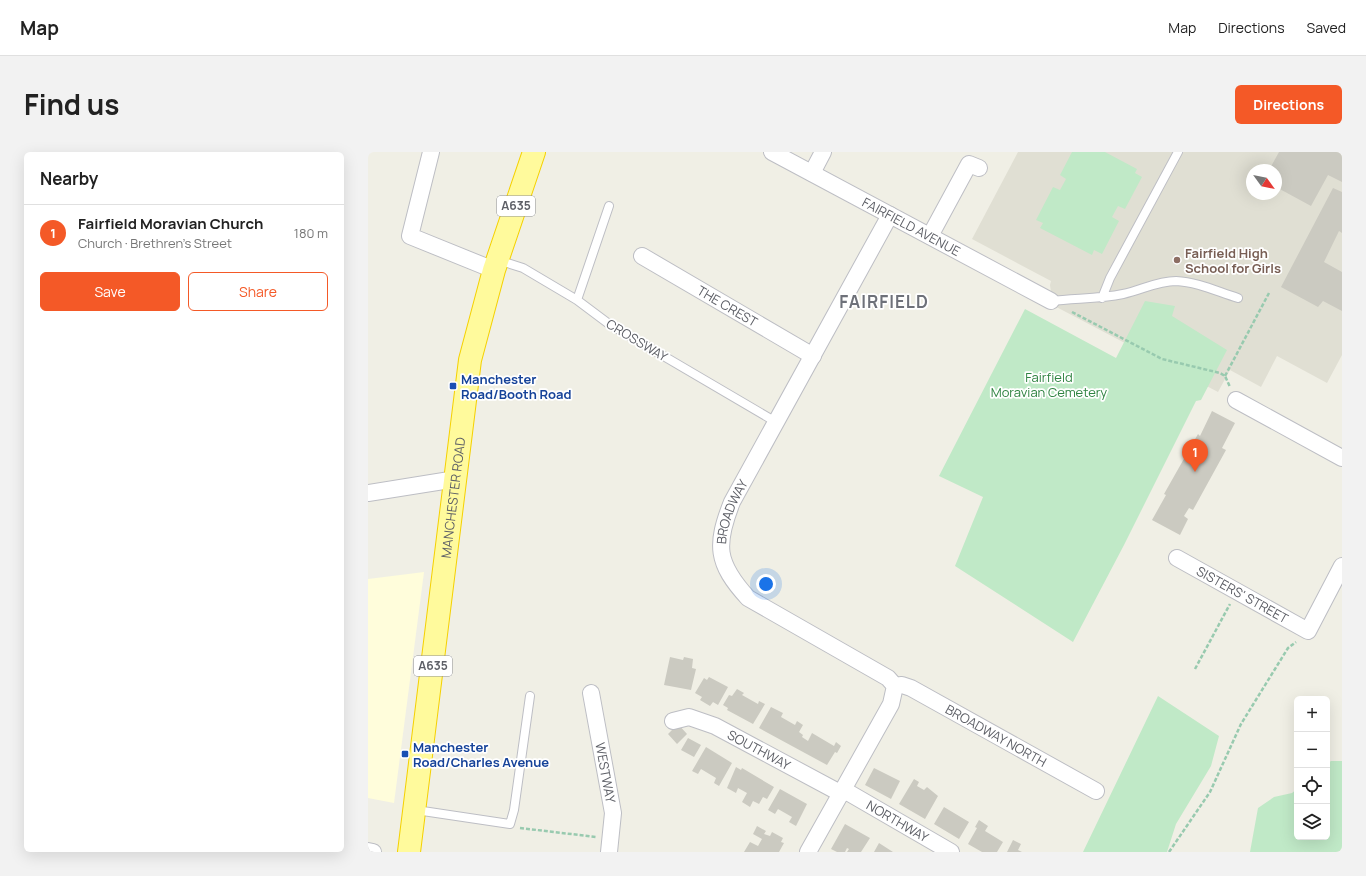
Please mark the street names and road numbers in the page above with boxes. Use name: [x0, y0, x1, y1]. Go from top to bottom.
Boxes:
street label: FAIRFIELD AVENUE: [859, 193, 964, 260]
road number: A635: [497, 196, 535, 216]
street label: THE CREST: [694, 281, 761, 331]
street label: CROSSWAY: [603, 315, 672, 366]
street label: MANCHESTER ROAD: [437, 436, 469, 559]
street label: BROADWAY: [712, 476, 752, 545]
street label: SISTERS' STREET: [1193, 562, 1292, 627]
road number: A635: [414, 656, 452, 676]
street label: BROADWAY NORTH: [942, 700, 1050, 771]
street label: SOUTHWAY: [724, 725, 795, 774]
street label: WESTWAY: [591, 741, 620, 805]
street label: NORTHWAY: [863, 796, 933, 847]

